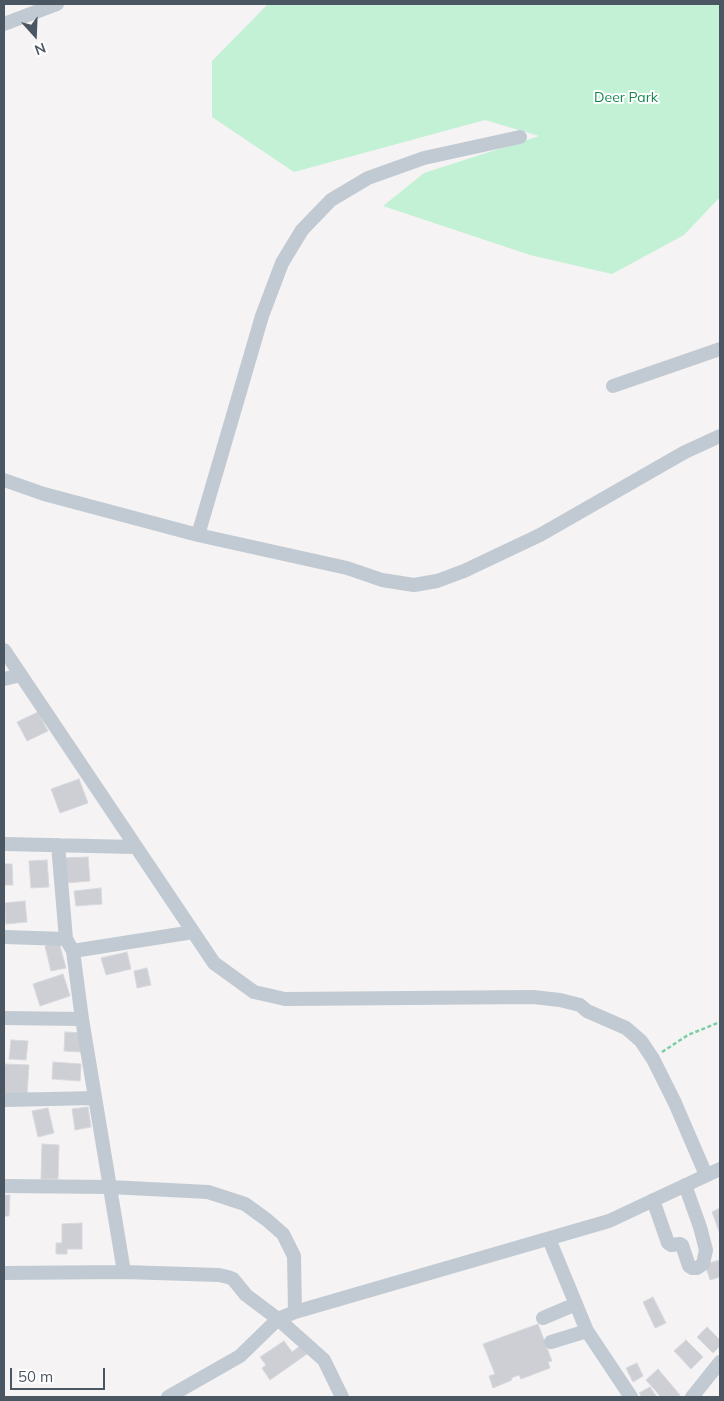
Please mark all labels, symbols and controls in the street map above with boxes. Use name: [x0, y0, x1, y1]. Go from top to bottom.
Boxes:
north arrow: [10, 10, 60, 60]
text: N: [32, 39, 48, 59]
park label: Deer Park: [594, 90, 658, 106]
scale bar: [12, 1358, 108, 1390]
text: 50 m: [18, 1367, 53, 1386]

